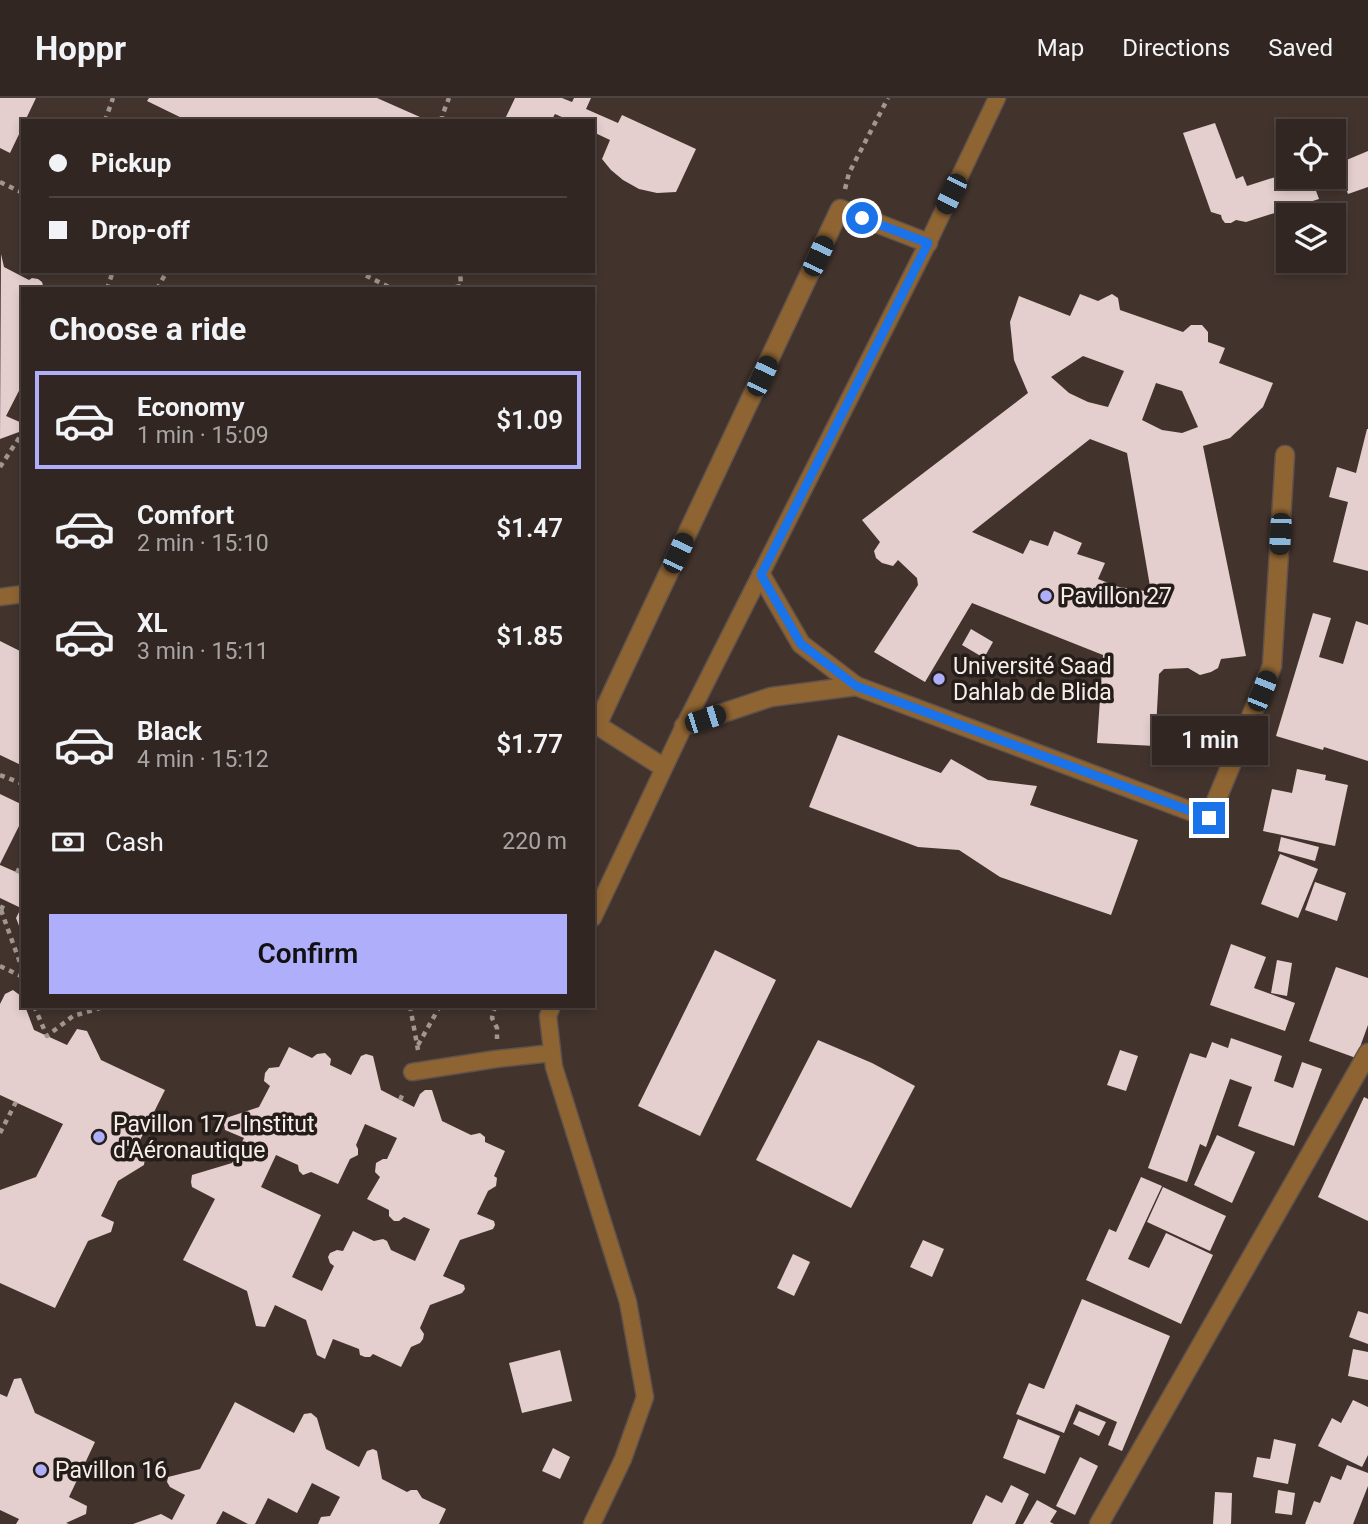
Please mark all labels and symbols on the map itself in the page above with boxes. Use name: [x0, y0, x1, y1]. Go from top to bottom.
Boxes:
car: [933, 171, 970, 217]
route start: [846, 202, 878, 234]
car: [800, 233, 837, 279]
car: [744, 353, 781, 399]
car: [1269, 512, 1292, 556]
car: [660, 530, 697, 576]
place label: Pavillon 27: [1060, 583, 1172, 610]
marker: Pavillon 27: [1038, 588, 1054, 604]
place label: Université Saad Dahlab de Blida: [953, 653, 1112, 706]
car: [1245, 668, 1280, 714]
marker: Université Saad Dahlab de Blida: [931, 671, 947, 687]
car: [682, 703, 729, 735]
callout: 1 min: [1151, 716, 1267, 766]
route end: [1193, 802, 1225, 834]
place label: Pavillon 17 - Institut d'Aéronautique: [113, 1111, 314, 1164]
marker: Pavillon 17 - Institut d'Aéronautique: [91, 1129, 107, 1145]
place label: Pavillon 16: [55, 1457, 167, 1484]
marker: Pavillon 16: [33, 1462, 49, 1478]

